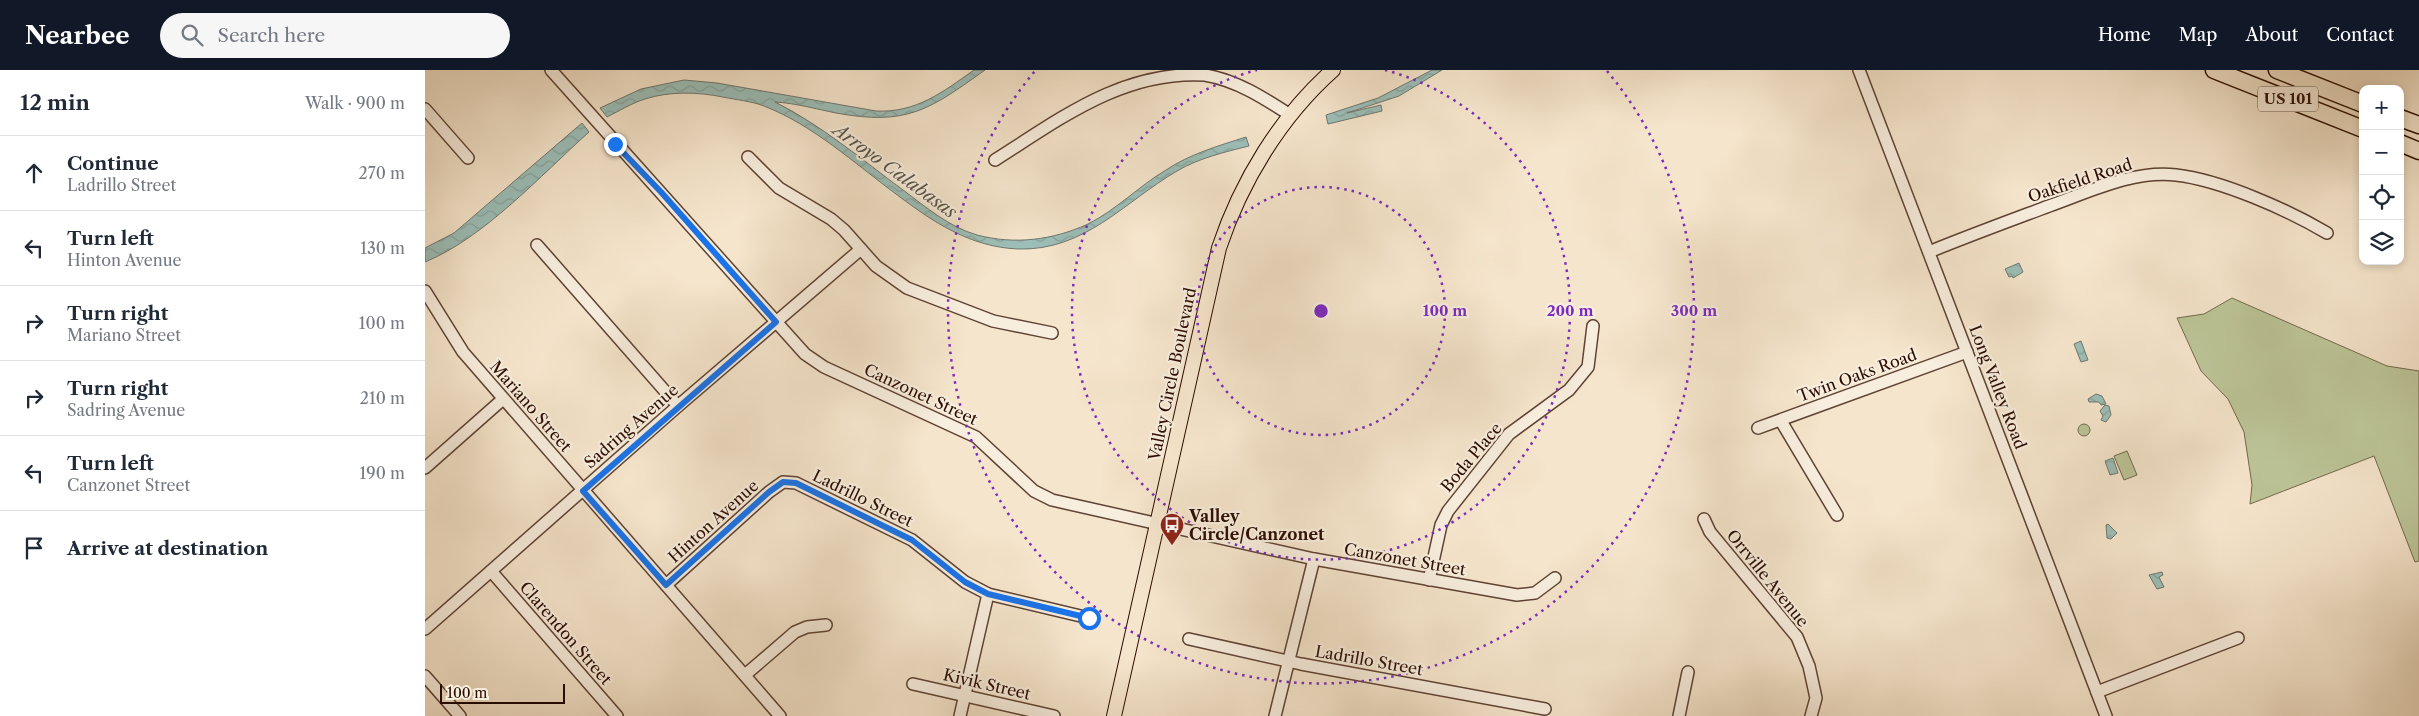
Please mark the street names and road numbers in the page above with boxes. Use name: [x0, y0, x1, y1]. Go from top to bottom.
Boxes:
road number: US 101: [2258, 86, 2318, 112]
street label: Oakfield Road: [2025, 154, 2135, 206]
street label: Valley Circle Boulevard: [1144, 285, 1200, 463]
street label: Long Valley Road: [1965, 322, 2031, 452]
street label: Twin Oaks Road: [1795, 344, 1920, 406]
street label: Mariano Street: [486, 356, 576, 456]
street label: Canzonet Street: [861, 359, 981, 429]
street label: Sadring Avenue: [580, 380, 682, 472]
street label: Boda Place: [1436, 418, 1506, 496]
street label: Ladrillo Street: [810, 465, 917, 531]
street label: Hinton Avenue: [664, 475, 762, 567]
street label: Orrville Avenue: [1723, 525, 1813, 631]
street label: Canzonet Street: [1343, 538, 1468, 580]
street label: Clarendon Street: [516, 577, 616, 689]
street label: Ladrillo Street: [1313, 641, 1425, 679]
street label: Kivik Street: [941, 664, 1033, 704]

